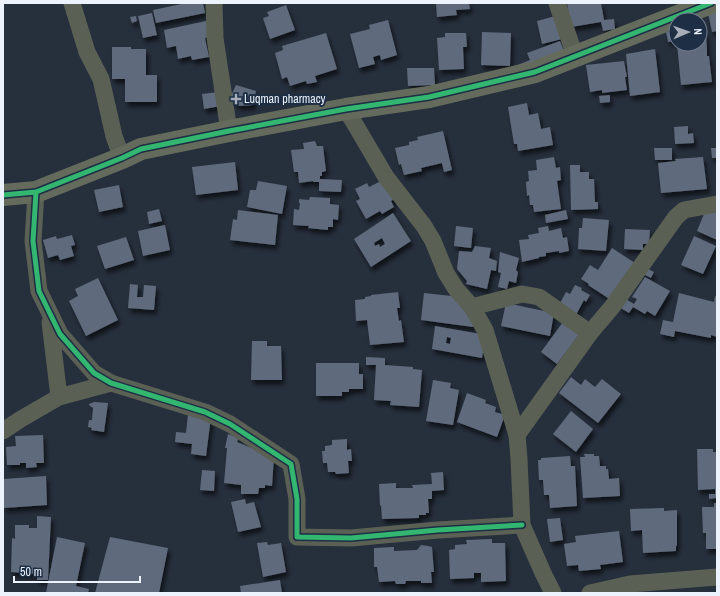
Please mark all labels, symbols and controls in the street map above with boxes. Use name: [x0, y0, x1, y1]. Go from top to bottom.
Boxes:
north arrow: [668, 12, 708, 52]
text: N: [691, 28, 705, 35]
place label: Luqman pharmacy: [244, 91, 326, 107]
marker: Luqman pharmacy: [231, 94, 241, 104]
scale bar: [14, 558, 140, 584]
text: 50 m: [20, 564, 42, 580]

